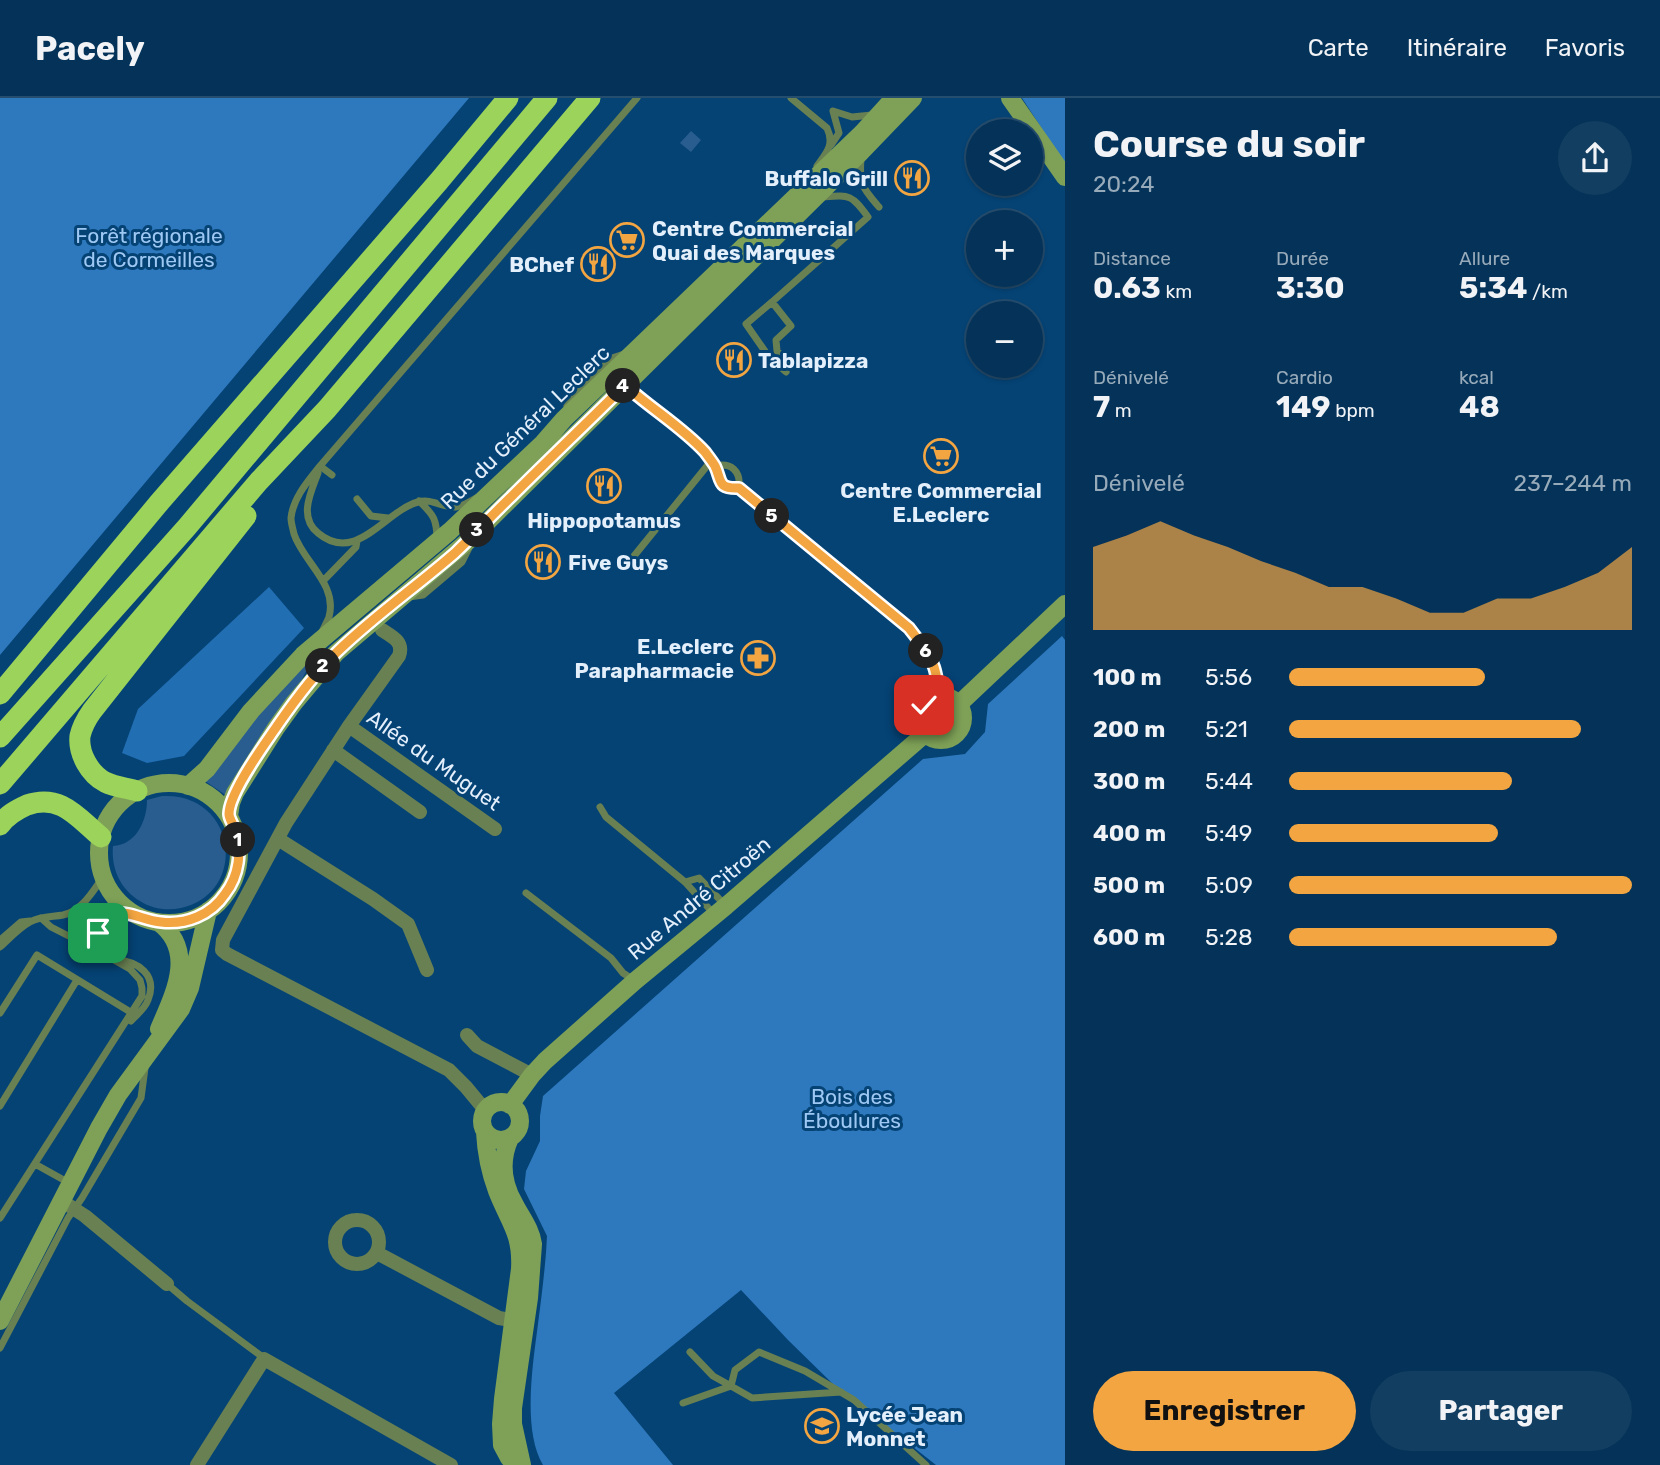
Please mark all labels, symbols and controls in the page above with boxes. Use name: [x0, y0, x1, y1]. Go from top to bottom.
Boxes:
text: Pacely: [35, 29, 145, 68]
text: Carte: [1308, 34, 1369, 62]
text: Itinéraire: [1407, 34, 1507, 62]
text: Favoris: [1545, 34, 1625, 62]
map controls: [966, 119, 1043, 378]
button: layers: [966, 119, 1043, 196]
text: Course du soir: [1093, 121, 1365, 167]
button: share: [1558, 121, 1632, 195]
restaurant icon: Buffalo Grill: [893, 159, 931, 197]
place label: Buffalo Grill: [765, 166, 888, 191]
text: 20:24: [1093, 170, 1155, 198]
button: +: [966, 210, 1043, 287]
place label: Centre Commercial Quai des Marques: [652, 216, 854, 265]
supermarket icon: Centre Commercial Quai des Marques: [608, 221, 646, 259]
park label: Forêt régionale de Cormeilles: [75, 223, 223, 272]
restaurant icon: BChef: [579, 245, 617, 283]
text: Distance: [1093, 247, 1171, 270]
text: Durée: [1276, 247, 1329, 270]
text: Allure: [1459, 247, 1510, 270]
place label: BChef: [509, 252, 575, 277]
text: 0.63: [1093, 270, 1161, 306]
text: 3:30: [1276, 270, 1345, 306]
text: 5:34: [1459, 270, 1527, 306]
text: km: [1161, 280, 1192, 303]
text: /km: [1527, 280, 1568, 303]
button: −: [966, 301, 1043, 378]
street label: Rue du Général Leclerc: [435, 340, 615, 514]
restaurant icon: Tablapizza: [715, 341, 753, 379]
place label: Tablapizza: [758, 348, 868, 373]
text: Dénivelé: [1093, 366, 1169, 389]
text: Cardio: [1276, 366, 1333, 389]
text: kcal: [1459, 366, 1494, 389]
pin: 4: [606, 368, 640, 404]
text: 4: [616, 374, 629, 397]
text: 7: [1093, 389, 1110, 425]
text: 149: [1276, 389, 1331, 425]
text: 48: [1459, 389, 1500, 425]
text: m: [1110, 399, 1132, 422]
text: bpm: [1331, 399, 1375, 422]
supermarket icon: Centre Commercial E.Leclerc: [922, 437, 960, 475]
restaurant icon: Hippopotamus: [585, 467, 623, 505]
text: Dénivelé: [1093, 469, 1185, 497]
text: 237–244 m: [1513, 469, 1632, 497]
place label: Centre Commercial E.Leclerc: [840, 478, 1042, 527]
pin: 5: [754, 498, 790, 534]
text: 5: [765, 504, 778, 527]
place label: Hippopotamus: [527, 508, 681, 533]
pin: 3: [460, 512, 494, 548]
text: 3: [470, 518, 483, 541]
restaurant icon: Five Guys: [524, 543, 562, 581]
place label: Five Guys: [568, 550, 668, 575]
place label: E.Leclerc Parapharmacie: [575, 634, 734, 683]
pin: 6: [908, 634, 944, 668]
pharmacy icon: E.Leclerc Parapharmacie: [739, 639, 777, 677]
text: 6: [919, 639, 932, 662]
pin: 2: [306, 648, 340, 684]
text: 2: [316, 654, 329, 677]
text: 100 m: [1093, 663, 1162, 691]
text: 5:56: [1205, 663, 1252, 691]
pin: [894, 675, 954, 735]
icon: check: [905, 686, 943, 724]
street label: Allée du Muguet: [362, 705, 506, 815]
text: 200 m: [1093, 715, 1165, 743]
text: 5:21: [1205, 715, 1248, 743]
text: 300 m: [1093, 767, 1165, 795]
text: 5:44: [1205, 767, 1253, 795]
text: 400 m: [1093, 819, 1166, 847]
text: 5:49: [1205, 819, 1252, 847]
pin: 1: [220, 822, 256, 858]
text: 1: [233, 828, 242, 851]
street label: Rue André Citroën: [623, 831, 775, 965]
text: 500 m: [1093, 871, 1165, 899]
text: 5:09: [1205, 871, 1253, 899]
pin: [68, 903, 128, 963]
icon: arrive: [79, 914, 117, 952]
text: 600 m: [1093, 923, 1165, 951]
text: 5:28: [1205, 923, 1253, 951]
park label: Bois des Éboulures: [803, 1084, 901, 1133]
button: Enregistrer: [1093, 1371, 1356, 1451]
button: Partager: [1370, 1371, 1632, 1451]
place label: Lycée Jean Monnet: [846, 1402, 963, 1451]
school or university icon: Lycée Jean Monnet: [803, 1407, 841, 1445]

